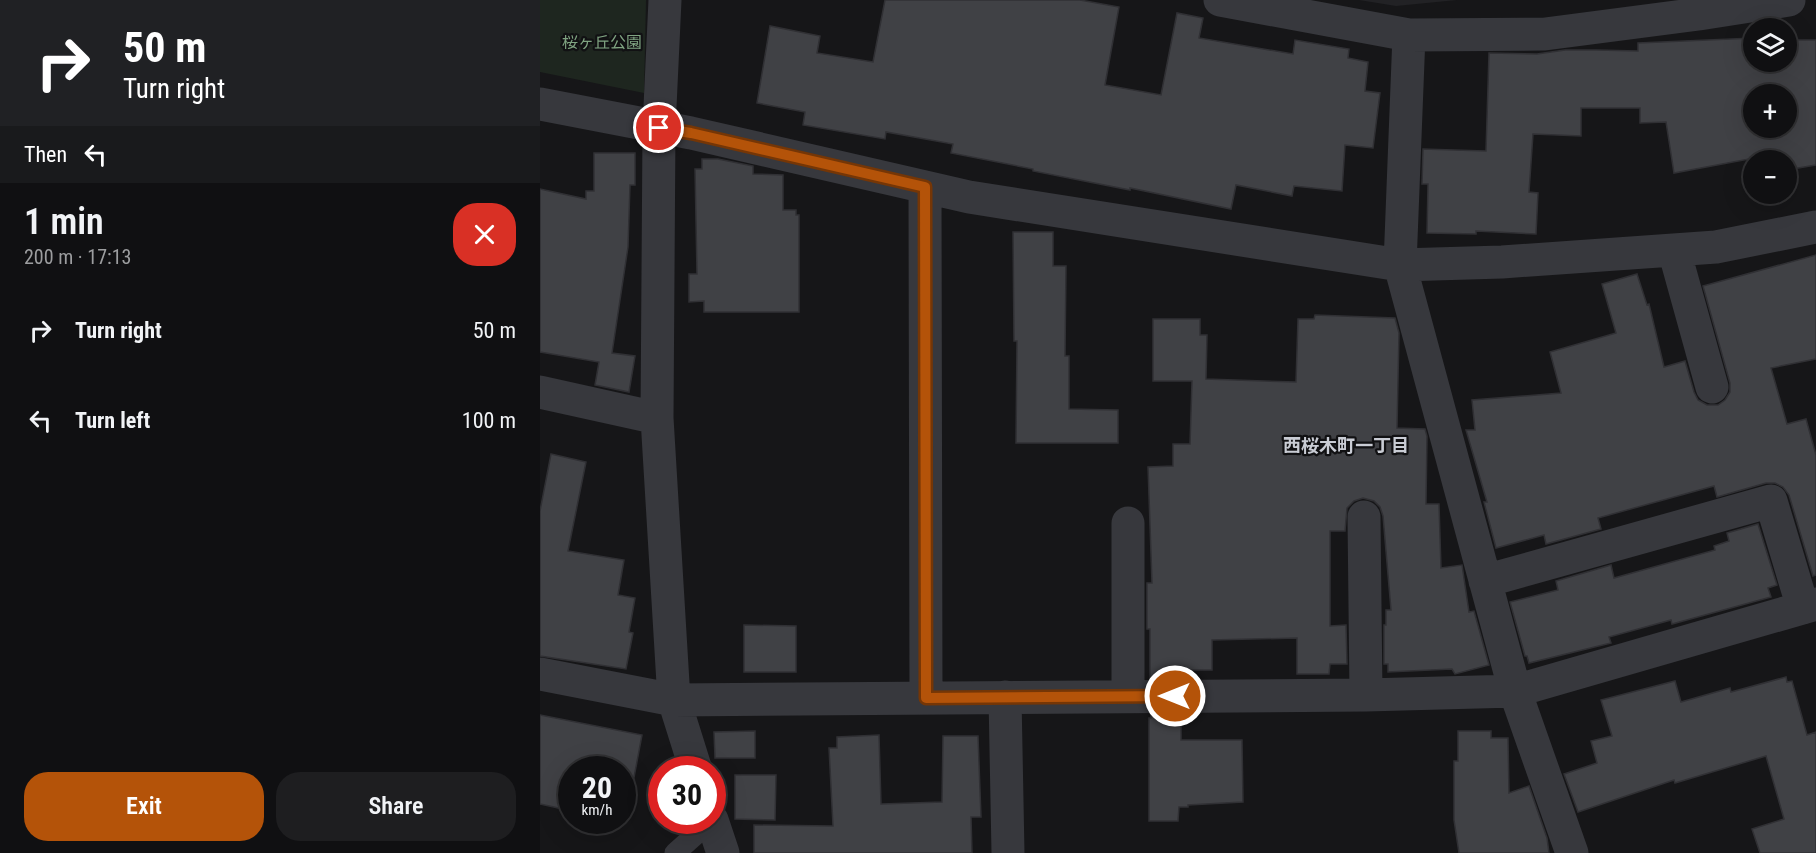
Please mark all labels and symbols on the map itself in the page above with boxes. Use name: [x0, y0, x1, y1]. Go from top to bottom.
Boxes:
park label: 桜ヶ丘公園: [562, 33, 642, 52]
pin: [633, 102, 684, 153]
district label: 西桜木町一丁目: [1283, 435, 1409, 456]
position arrow: [1143, 664, 1207, 728]
speed limit sign: 30: [648, 756, 726, 834]

